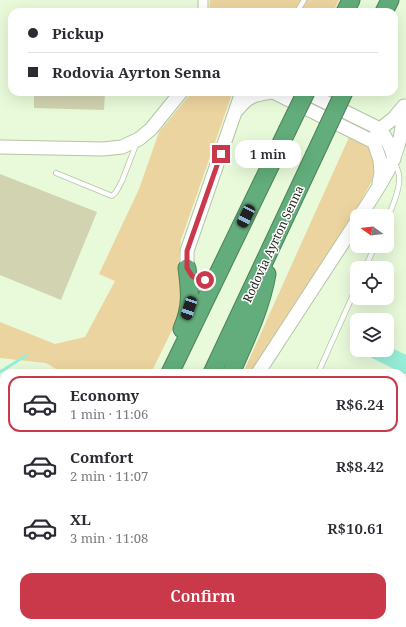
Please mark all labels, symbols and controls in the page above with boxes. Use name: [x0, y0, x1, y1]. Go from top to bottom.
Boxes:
text: Pickup: [52, 23, 104, 43]
text: Rodovia Ayrton Senna: [52, 62, 221, 82]
callout: 1 min: [235, 140, 301, 168]
route end: [212, 145, 230, 163]
text: 1 min: [250, 145, 286, 163]
street label: Rodovia Ayrton Senna: [238, 183, 308, 305]
car: [235, 203, 257, 229]
north arrow: [350, 209, 394, 253]
map controls: [350, 209, 394, 357]
button: locate: [350, 261, 394, 305]
route start: [196, 271, 214, 289]
car: [180, 295, 198, 321]
button: layers: [350, 313, 394, 357]
text: Economy: [70, 385, 139, 405]
icon: car: [22, 386, 58, 422]
text: R$6.24: [336, 394, 384, 414]
text: 1 min · 11:06: [70, 405, 148, 423]
text: Comfort: [70, 447, 133, 467]
icon: car: [22, 448, 58, 484]
text: R$8.42: [336, 456, 384, 476]
text: 2 min · 11:07: [70, 467, 148, 485]
text: XL: [70, 509, 91, 529]
icon: car: [22, 510, 58, 546]
text: R$10.61: [327, 518, 384, 538]
text: 3 min · 11:08: [70, 529, 148, 547]
button: Confirm: [20, 573, 386, 619]

